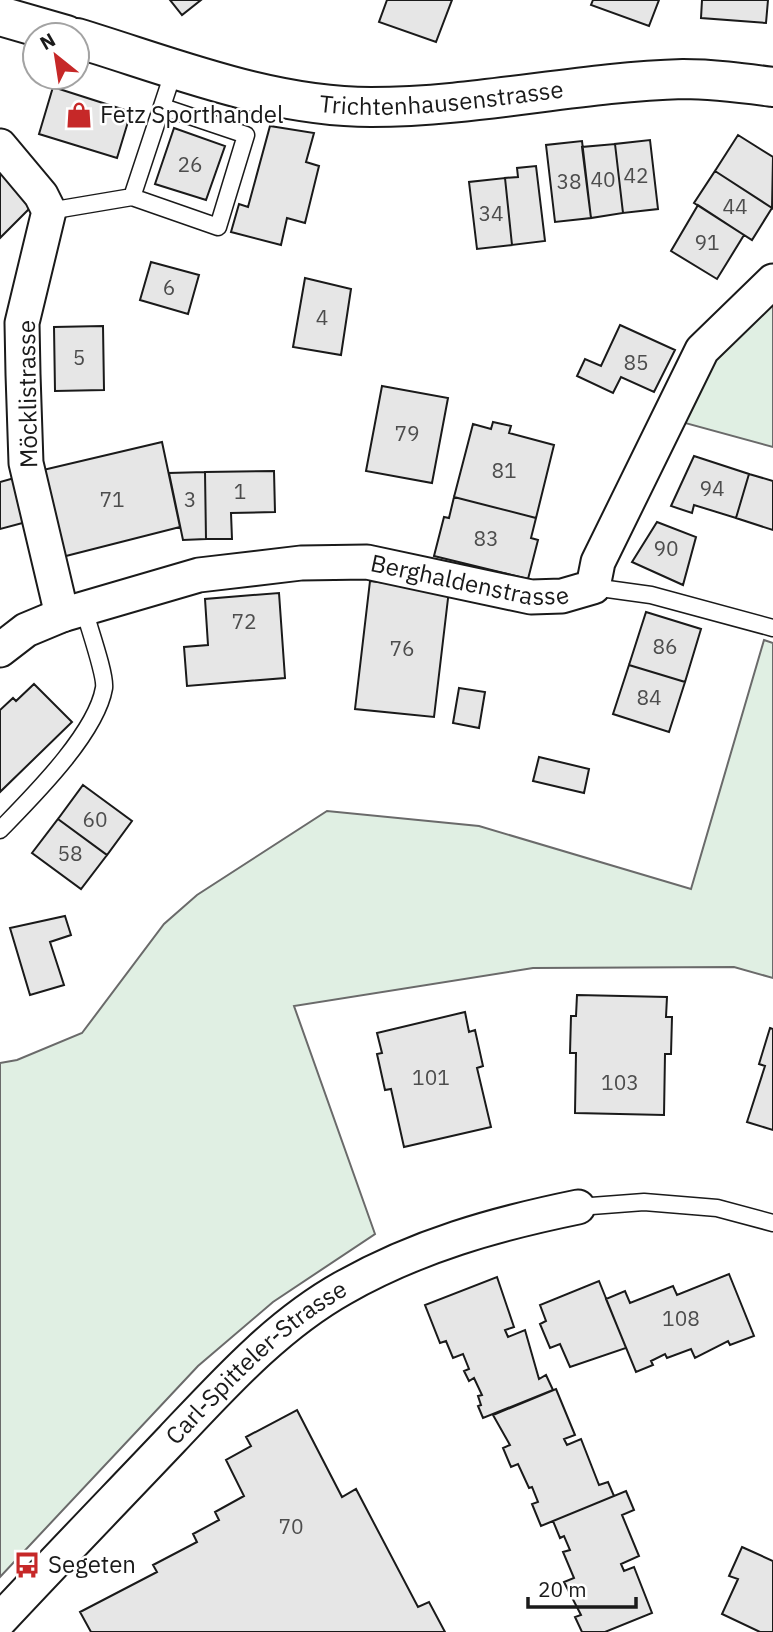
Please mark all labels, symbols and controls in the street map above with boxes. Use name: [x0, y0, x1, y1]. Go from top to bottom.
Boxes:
north arrow: [21, 21, 91, 91]
text: N: [36, 27, 59, 55]
street label: Trichtenhausenstrasse: [318, 73, 565, 122]
place label: Fetz Sporthandel: [100, 98, 284, 130]
shop icon: Fetz Sporthandel: [64, 100, 94, 130]
house number: 26: [177, 150, 203, 178]
house number: 42: [623, 161, 649, 189]
house number: 40: [590, 165, 616, 193]
house number: 38: [556, 167, 582, 195]
house number: 44: [722, 192, 748, 220]
house number: 34: [478, 199, 504, 227]
house number: 91: [694, 228, 720, 256]
house number: 6: [163, 273, 175, 301]
house number: 4: [316, 303, 328, 331]
street label: Möcklistrasse: [10, 320, 44, 468]
house number: 5: [73, 343, 85, 371]
house number: 85: [623, 348, 649, 376]
house number: 79: [394, 419, 420, 447]
house number: 81: [491, 456, 517, 484]
house number: 94: [699, 474, 725, 502]
house number: 1: [234, 477, 246, 505]
house number: 71: [99, 485, 125, 513]
house number: 3: [184, 485, 196, 513]
house number: 83: [473, 524, 499, 552]
house number: 90: [653, 534, 679, 562]
street label: Berghaldenstrasse: [368, 546, 573, 612]
house number: 72: [231, 607, 257, 635]
house number: 86: [652, 632, 678, 660]
house number: 76: [389, 634, 415, 662]
house number: 84: [636, 683, 662, 711]
house number: 60: [82, 805, 108, 833]
house number: 58: [57, 839, 83, 867]
house number: 101: [412, 1063, 450, 1091]
house number: 103: [601, 1068, 639, 1096]
street label: Carl-Spitteler-Strasse: [158, 1272, 352, 1451]
house number: 108: [662, 1304, 700, 1332]
house number: 70: [278, 1512, 304, 1540]
place label: Segeten: [48, 1548, 136, 1580]
bus stop icon: Segeten: [12, 1550, 42, 1580]
scale bar: [528, 1566, 636, 1610]
text: 20 m: [538, 1575, 587, 1603]

